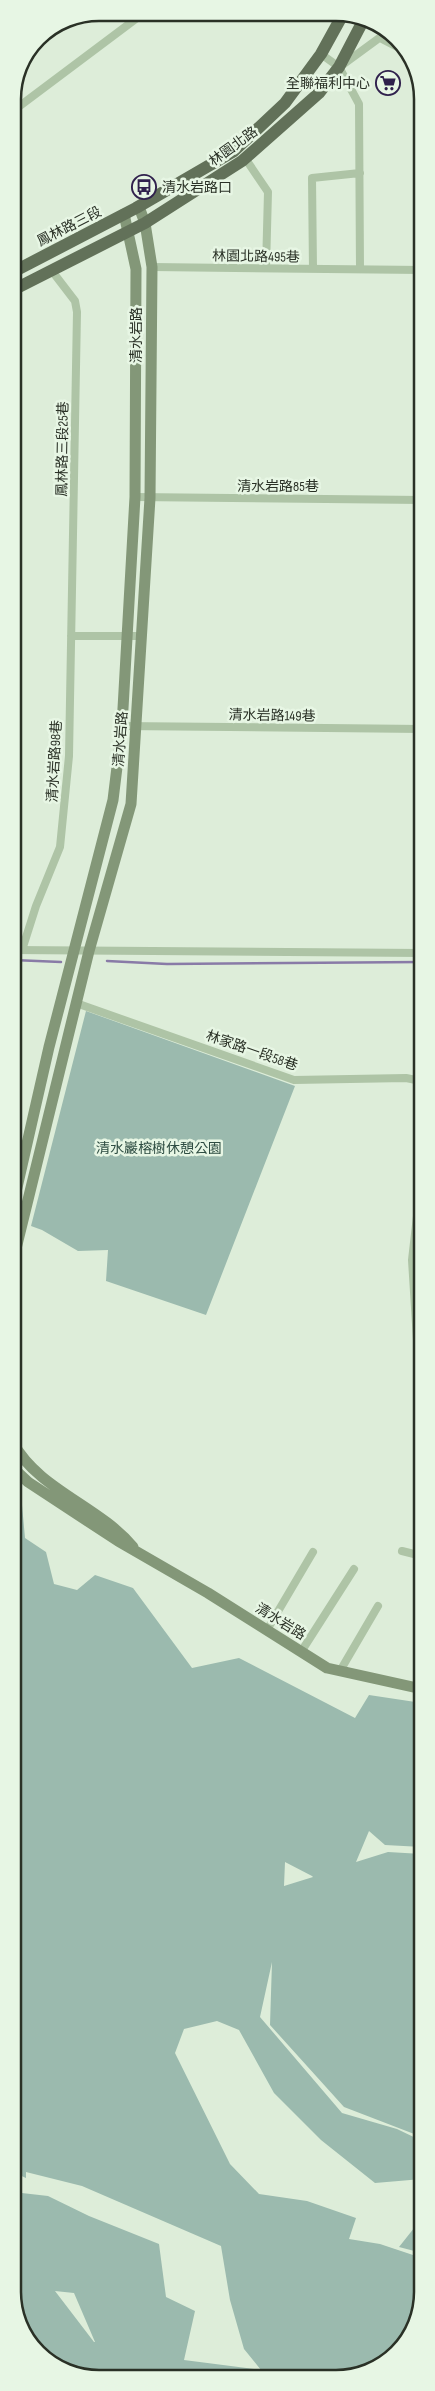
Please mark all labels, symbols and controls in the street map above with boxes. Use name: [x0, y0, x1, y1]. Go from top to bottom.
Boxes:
supermarket icon: 全聯福利中心: [375, 70, 401, 96]
place label: 全聯福利中心: [286, 75, 370, 92]
street label: 林園北路: [206, 123, 261, 170]
bus stop icon: 清水岩路口: [131, 174, 157, 200]
place label: 清水岩路口: [162, 179, 232, 196]
street label: 鳳林路三段: [34, 203, 104, 250]
street label: 林園北路495巷: [212, 247, 300, 266]
street label: 清水岩路: [128, 307, 145, 363]
street label: 鳳林路三段25巷: [53, 401, 72, 497]
street label: 清水岩路85巷: [237, 478, 319, 495]
street label: 清水岩路149巷: [228, 706, 316, 725]
street label: 清水岩路: [110, 711, 131, 768]
street label: 清水岩路98巷: [44, 719, 65, 803]
street label: 林家路一段58巷: [204, 1027, 300, 1074]
park label: 清水巖榕樹休憩公園: [96, 1140, 222, 1157]
street label: 清水岩路: [252, 1599, 309, 1643]

